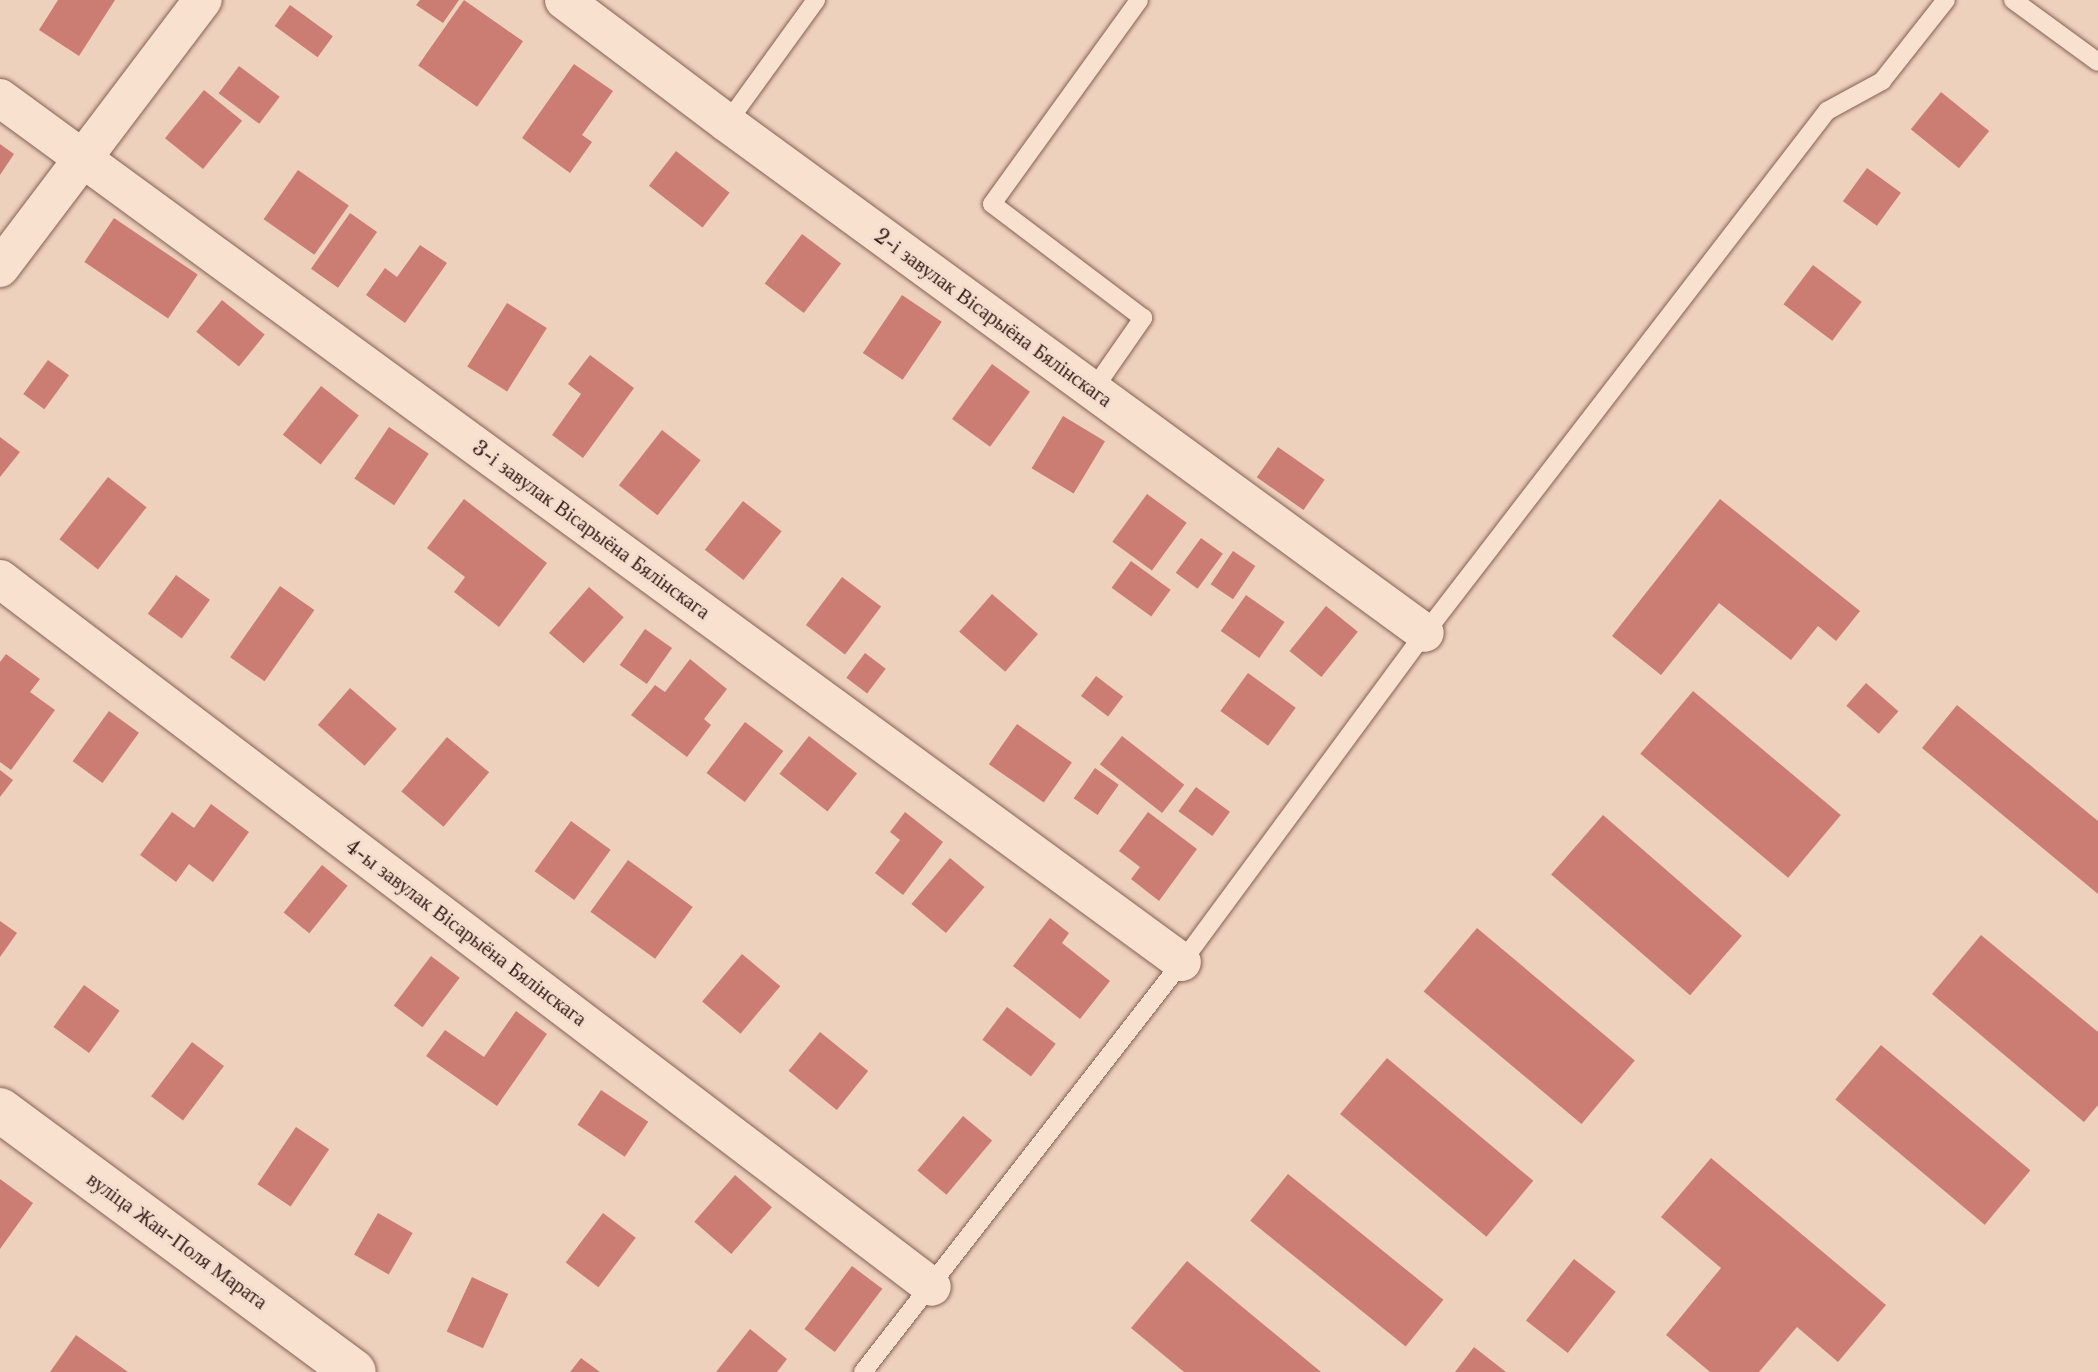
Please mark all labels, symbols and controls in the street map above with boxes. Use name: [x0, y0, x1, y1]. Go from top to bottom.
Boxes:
street label: 2-і завулак Вісарыёна Бялінскага: [870, 224, 1116, 412]
street label: 3-і завулак Вісарыёна Бялінскага: [468, 436, 714, 624]
street label: 4-ы завулак Вісарыёна Бялінскага: [341, 835, 591, 1031]
street label: вуліца Жан-Поля Марата: [82, 1168, 272, 1314]

